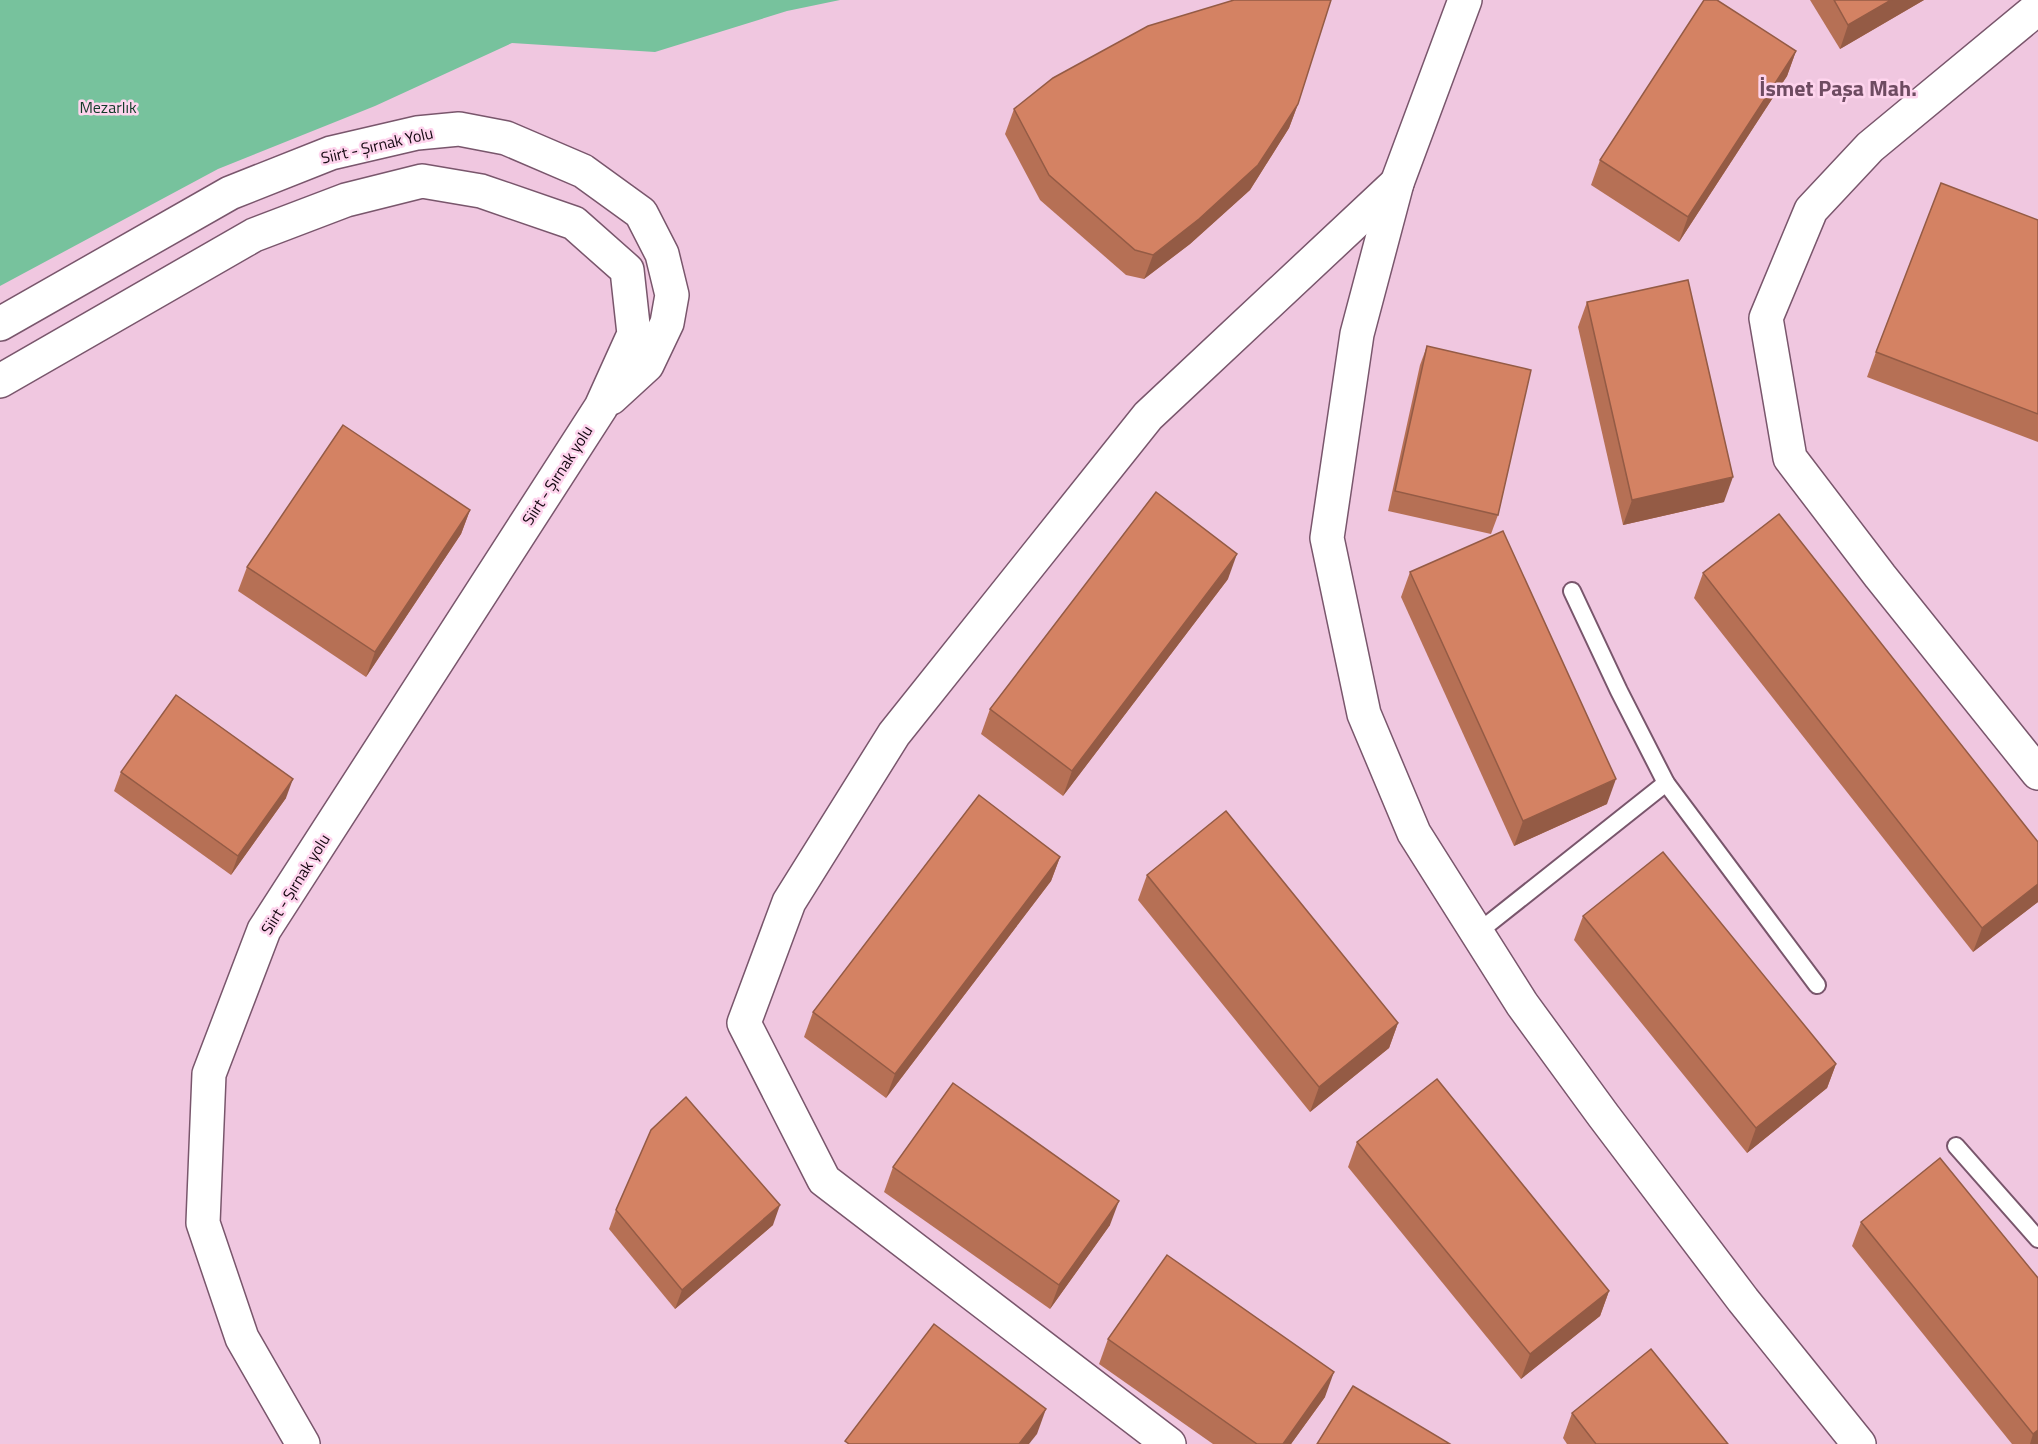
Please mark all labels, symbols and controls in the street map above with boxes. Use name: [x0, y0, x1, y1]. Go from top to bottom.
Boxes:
district label: İsmet Paşa Mah.: [1759, 71, 1917, 105]
park label: Mezarlık: [79, 95, 137, 119]
street label: Siirt - Şırnak Yolu: [319, 120, 435, 170]
street label: Siirt - Şırnak yolu: [516, 420, 598, 530]
street label: Siirt - Şırnak yolu: [254, 829, 336, 939]

